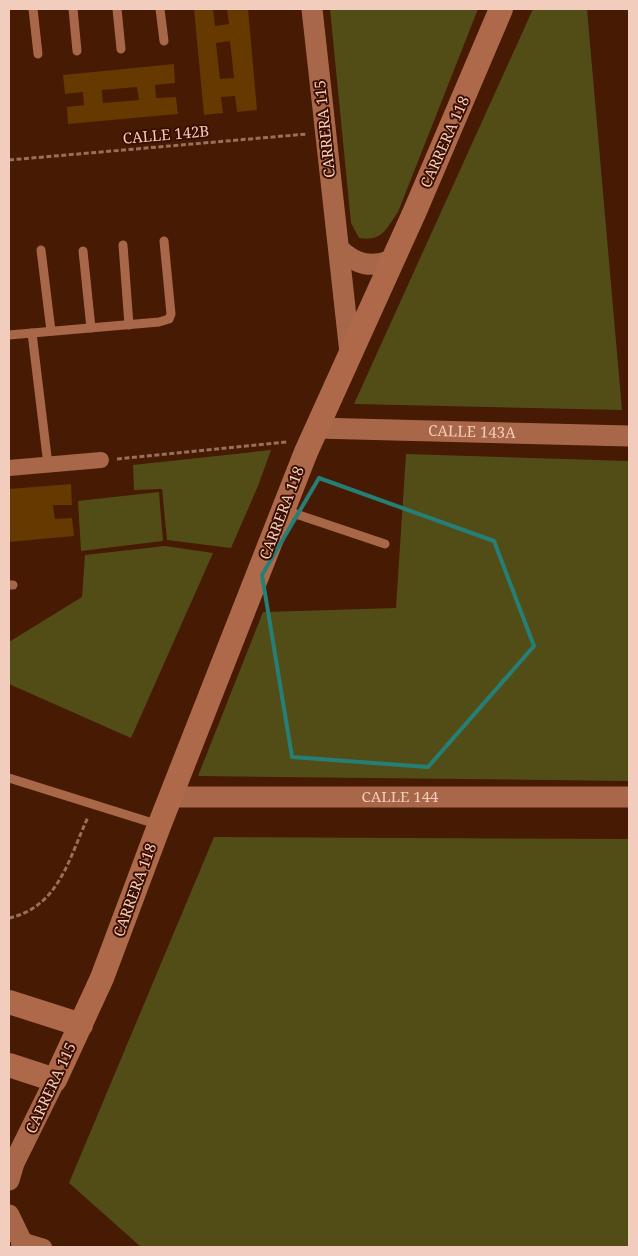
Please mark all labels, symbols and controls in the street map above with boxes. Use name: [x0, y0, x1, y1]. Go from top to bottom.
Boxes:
street label: CARRERA 115: [309, 79, 339, 179]
street label: CARRERA 118: [415, 93, 473, 191]
street label: CALLE 142B: [122, 120, 210, 148]
street label: CALLE 143A: [428, 420, 516, 442]
street label: CARRERA 118: [254, 463, 308, 562]
street label: CALLE 144: [362, 786, 439, 806]
street label: CARRERA 118: [108, 840, 160, 939]
street label: CARRERA 115: [20, 1039, 80, 1136]

